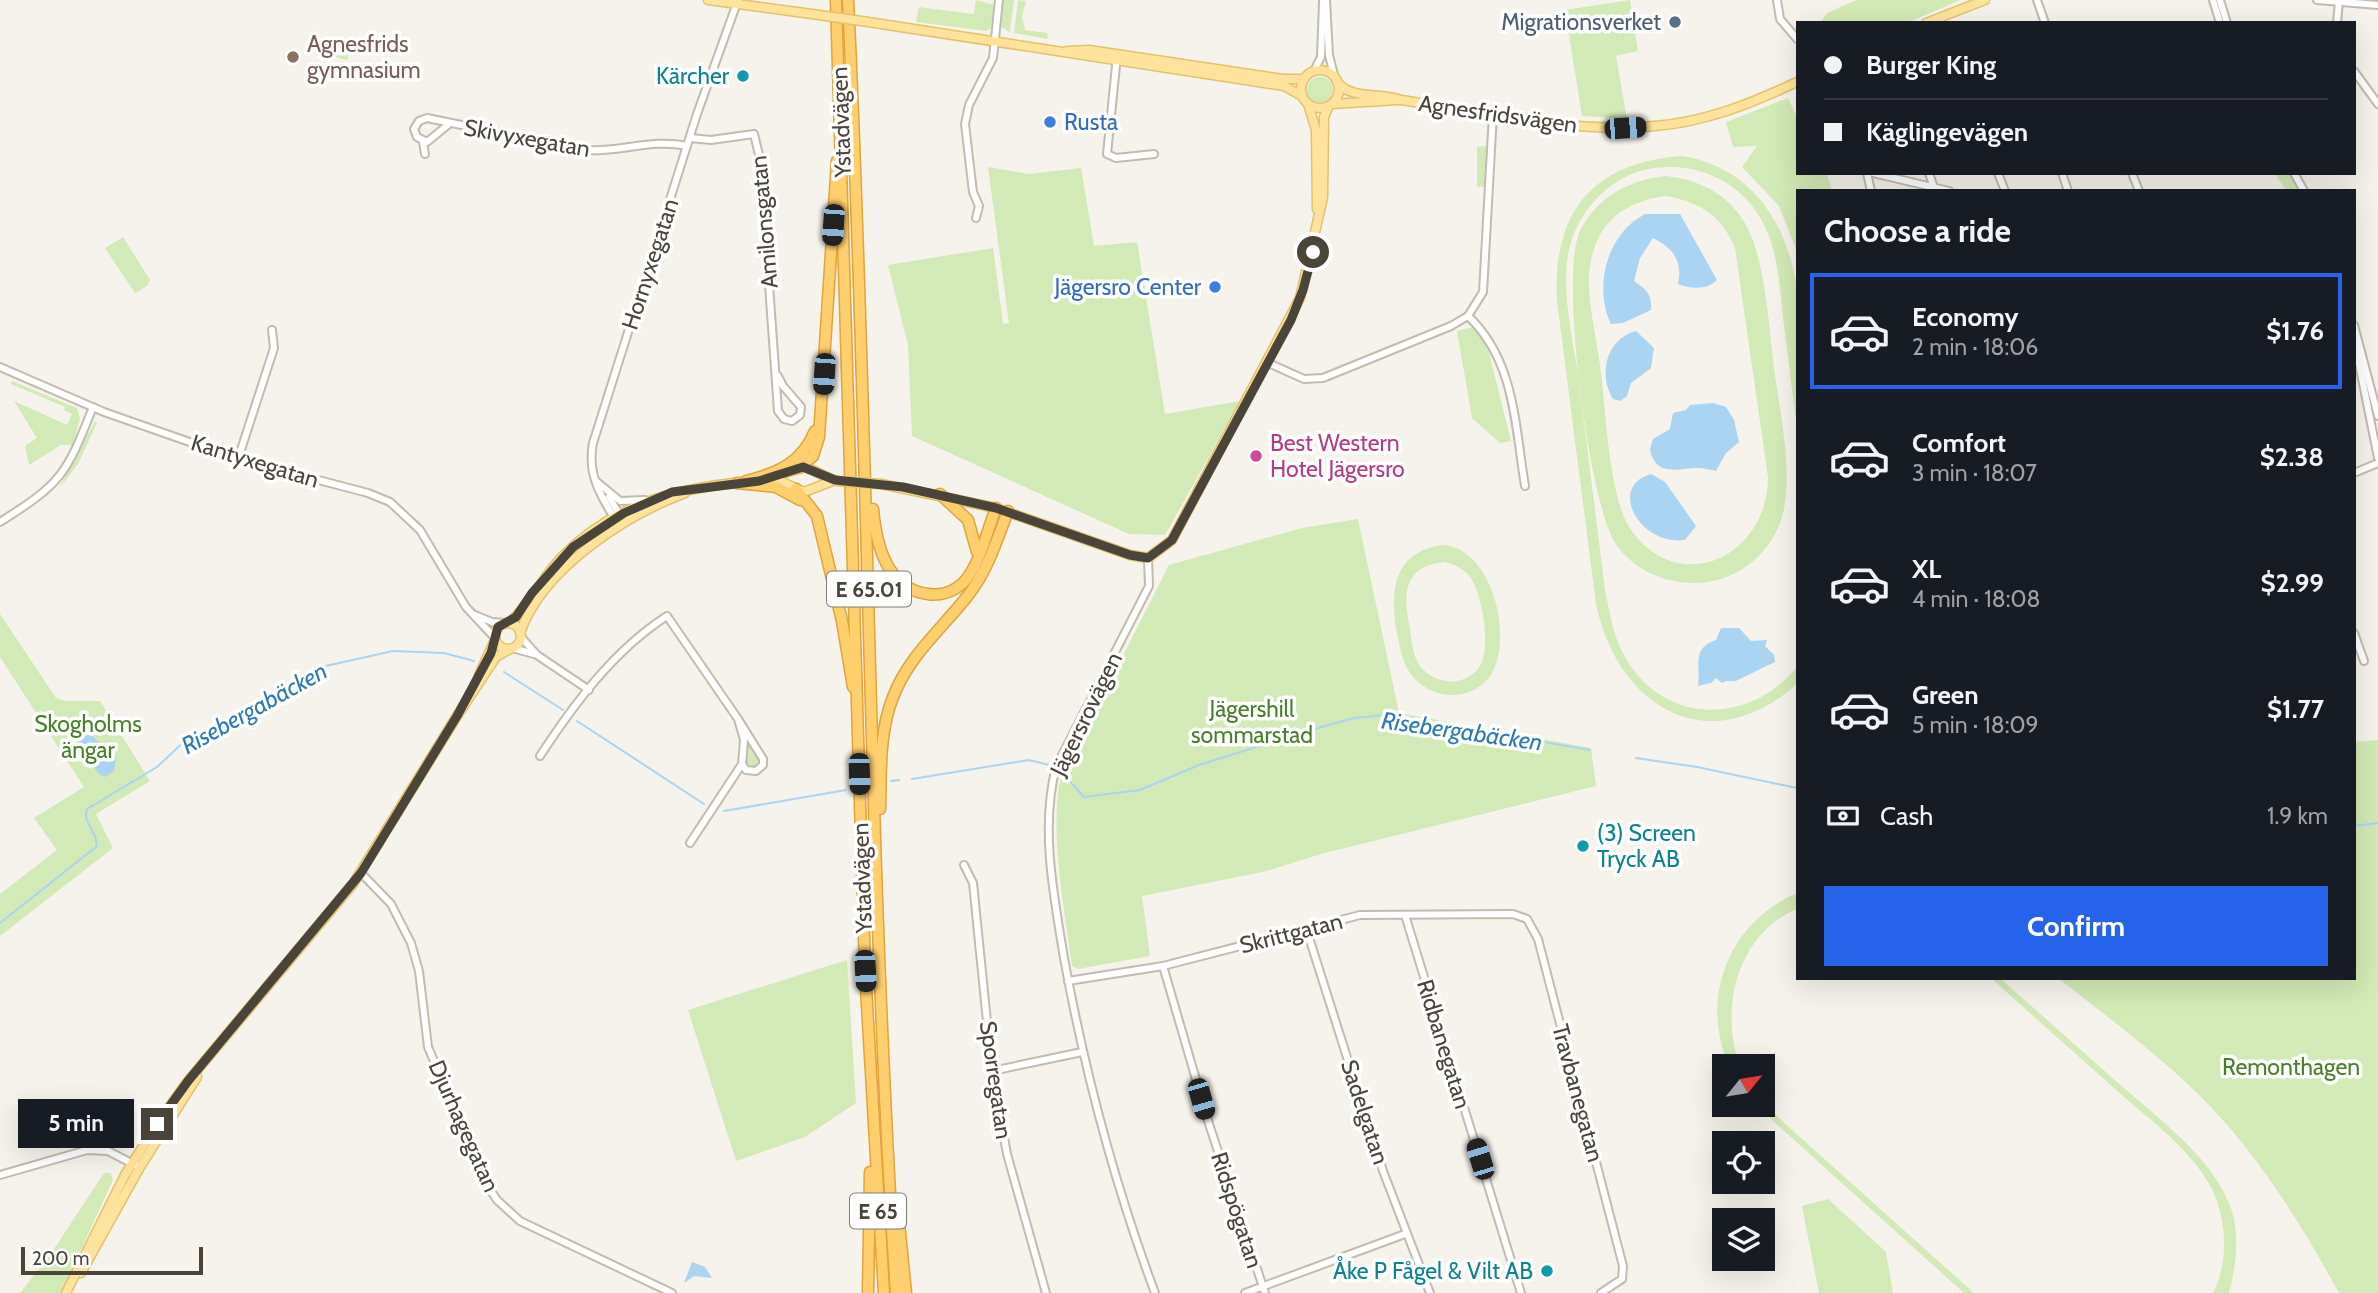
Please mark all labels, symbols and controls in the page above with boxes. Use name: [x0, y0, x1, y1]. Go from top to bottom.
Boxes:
place label: Migrationsverket: [1501, 8, 1661, 36]
marker: Migrationsverket: [1667, 14, 1683, 30]
place label: Agnesfrids gymnasium: [307, 30, 421, 84]
marker: Agnesfrids gymnasium: [285, 49, 301, 65]
text: Burger King: [1866, 49, 1996, 81]
place label: Kärcher: [656, 62, 730, 90]
street label: Ystadvägen: [825, 66, 857, 179]
marker: Kärcher: [735, 68, 751, 84]
street label: Agnesfridsvägen: [1417, 89, 1579, 139]
place label: Rusta: [1064, 108, 1118, 136]
street label: Skivyxegatan: [462, 113, 592, 163]
marker: Rusta: [1042, 114, 1058, 130]
car: [1604, 116, 1647, 140]
text: Käglingevägen: [1866, 116, 2028, 148]
street label: Amilonsgatan: [744, 154, 784, 290]
street label: Hornyxegatan: [616, 195, 684, 333]
car: [822, 203, 845, 247]
text: Choose a ride: [1824, 211, 2011, 250]
route start: [1297, 236, 1329, 268]
place label: Jägersro Center: [1054, 273, 1202, 301]
marker: Jägersro Center: [1207, 279, 1223, 295]
icon: car: [1828, 300, 1891, 363]
text: Economy: [1912, 301, 2018, 333]
text: $1.76: [2266, 315, 2324, 347]
text: 2 min · 18:06: [1912, 333, 2038, 361]
car: [813, 352, 836, 396]
icon: car: [1828, 426, 1891, 489]
text: Comfort: [1912, 427, 2006, 459]
street label: Kantyxegatan: [188, 428, 322, 494]
place label: Best Western Hotel Jägersro: [1270, 429, 1405, 483]
text: $2.38: [2260, 441, 2324, 473]
marker: Best Western Hotel Jägersro: [1248, 448, 1264, 464]
text: 3 min · 18:07: [1912, 459, 2037, 487]
icon: car: [1828, 552, 1891, 615]
text: XL: [1912, 553, 1941, 585]
text: $2.99: [2261, 567, 2324, 599]
road number: E 65.01: [827, 572, 911, 606]
text: 4 min · 18:08: [1912, 585, 2040, 613]
street label: Jägersrovägen: [1044, 647, 1128, 781]
water label: Risebergabäcken: [176, 656, 332, 760]
icon: car: [1828, 678, 1891, 741]
text: Green: [1912, 679, 1979, 711]
text: $1.77: [2267, 693, 2324, 725]
park label: Jägershill sommarstad: [1191, 695, 1313, 749]
water label: Risebergabäcken: [1380, 705, 1544, 757]
park label: Skogholms ängar: [34, 710, 142, 764]
text: 5 min · 18:09: [1912, 711, 2039, 739]
car: [848, 753, 871, 795]
icon: cash: [1824, 797, 1862, 835]
text: Cash: [1880, 800, 1933, 832]
text: 1.9 km: [2267, 802, 2328, 830]
place label: (3) Screen Tryck AB: [1597, 819, 1696, 873]
street label: Ystadvägen: [846, 822, 878, 935]
marker: (3) Screen Tryck AB: [1575, 838, 1591, 854]
button: Confirm: [1824, 886, 2328, 966]
street label: Skrittgatan: [1237, 907, 1345, 959]
car: [854, 949, 877, 993]
street label: Ridbanegatan: [1411, 976, 1477, 1112]
street label: Sporregatan: [974, 1019, 1018, 1141]
street label: Travbanegatan: [1546, 1021, 1610, 1165]
park label: Remonthagen: [2222, 1053, 2360, 1081]
north arrow: [1712, 1054, 1774, 1116]
map controls: [1712, 1054, 1775, 1271]
street label: Djurhagegatan: [422, 1056, 506, 1196]
street label: Sadelgatan: [1335, 1056, 1395, 1168]
car: [1186, 1076, 1217, 1122]
callout: 5 min: [17, 1100, 132, 1148]
route end: [141, 1108, 173, 1140]
text: 5 min: [48, 1109, 104, 1137]
button: locate: [1712, 1131, 1775, 1194]
car: [1464, 1136, 1497, 1182]
street label: Ridspögatan: [1205, 1148, 1269, 1272]
road number: E 65: [850, 1194, 906, 1228]
button: layers: [1712, 1208, 1775, 1271]
scale bar: [21, 1244, 203, 1276]
text: 200 m: [32, 1247, 89, 1270]
place label: Åke P Fågel & Vilt AB: [1333, 1256, 1533, 1285]
marker: Åke P Fågel & Vilt AB: [1539, 1263, 1555, 1279]

